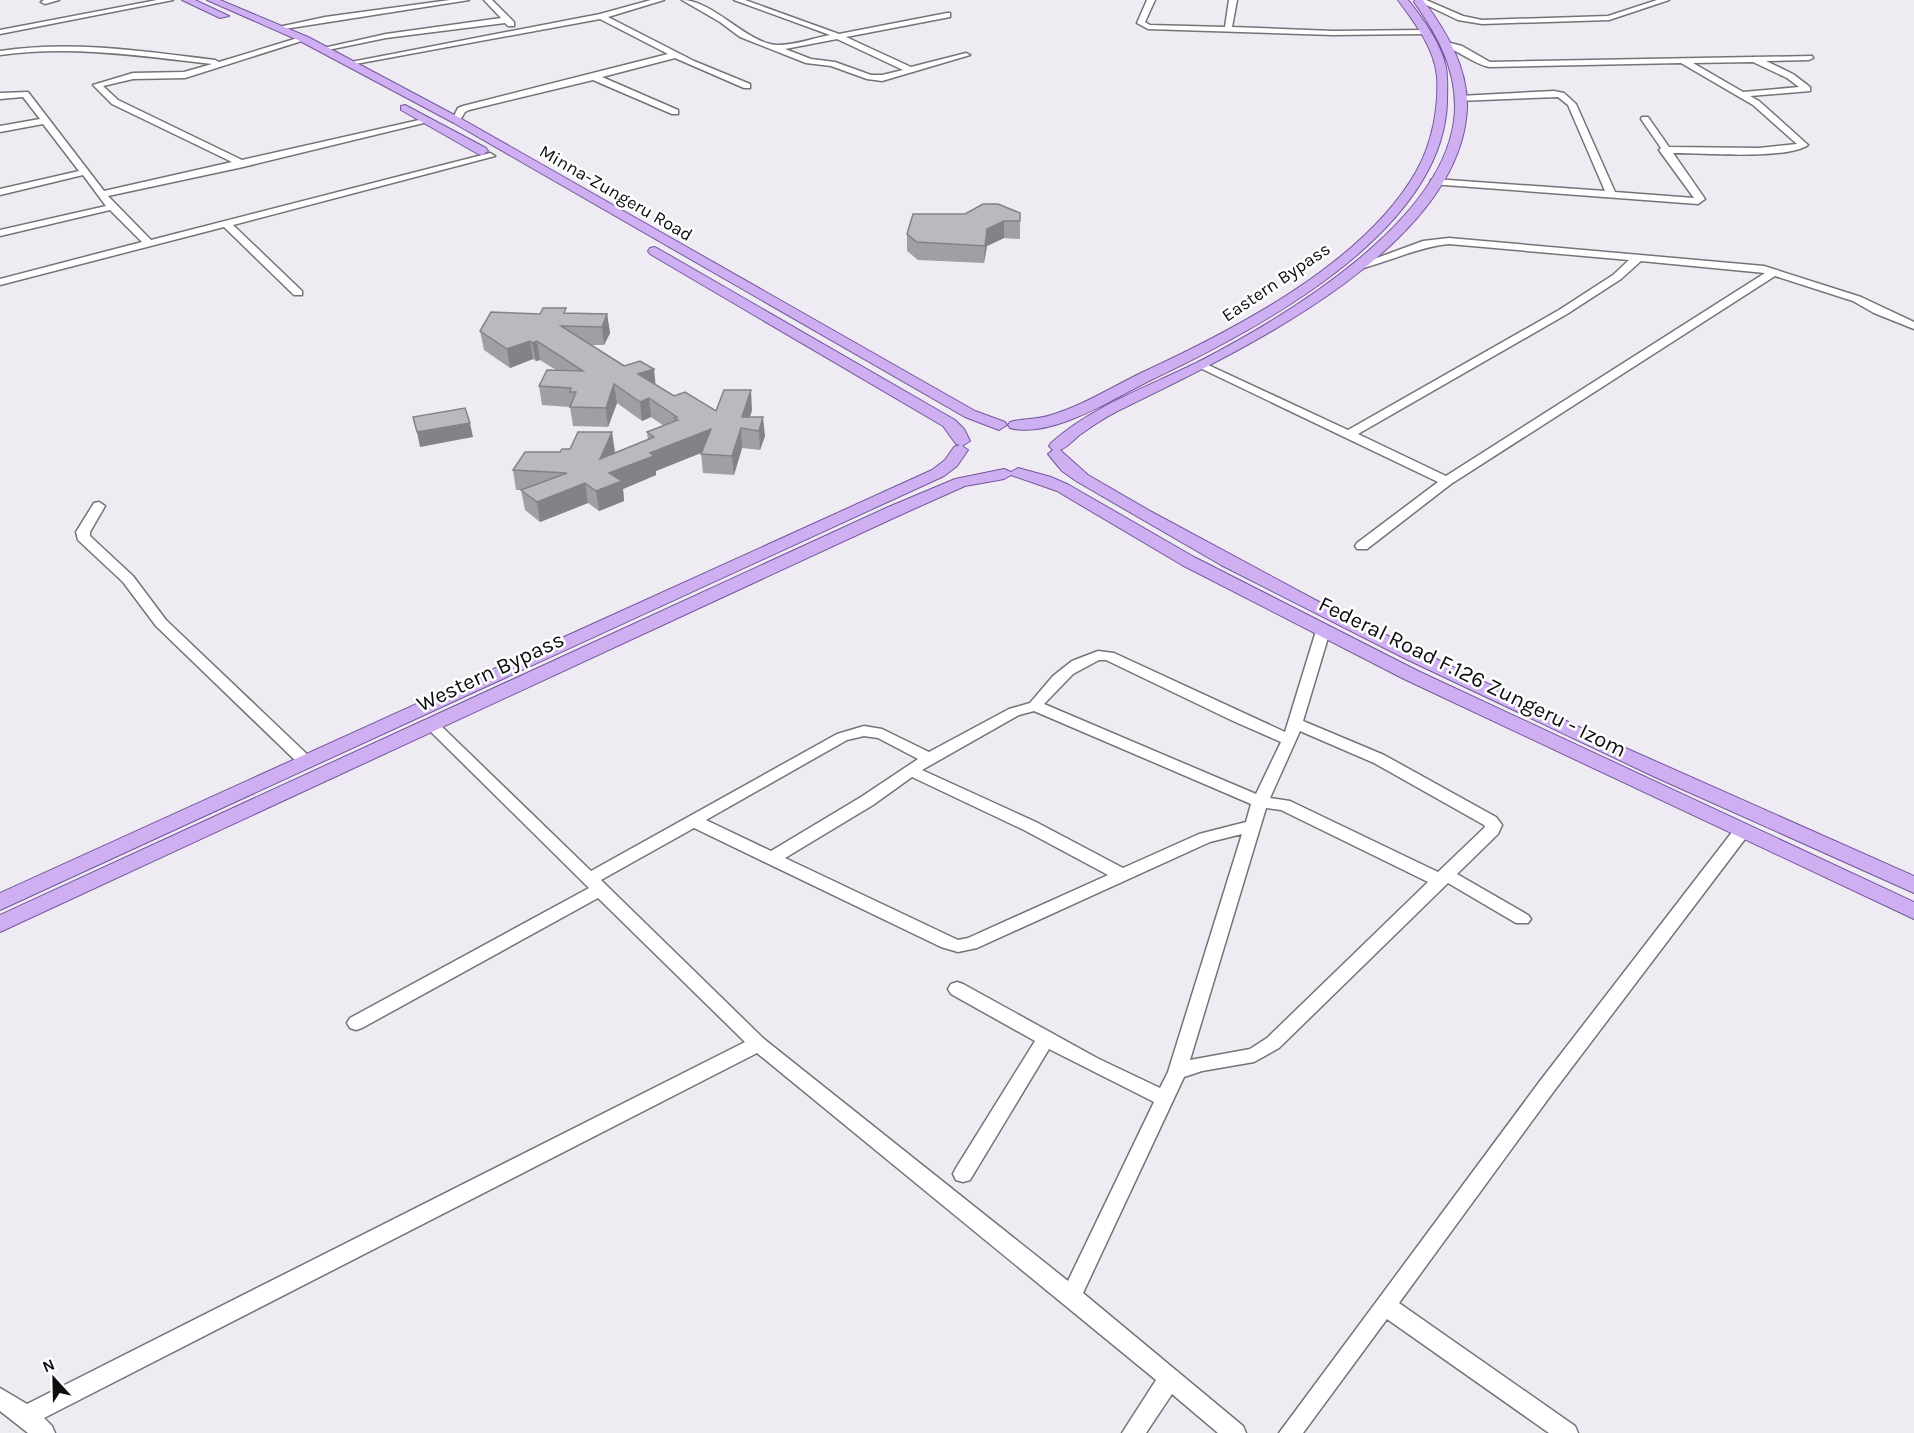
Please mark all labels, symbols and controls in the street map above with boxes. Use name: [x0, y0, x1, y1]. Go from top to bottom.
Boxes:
street label: Minna-Zungeru Road: [535, 140, 697, 246]
street label: Eastern Bypass: [1218, 238, 1334, 326]
street label: Federal Road F.126 Zungeru - Izom: [1314, 591, 1631, 763]
street label: Western Bypass: [412, 626, 568, 717]
north arrow: [24, 1349, 84, 1409]
text: N: [40, 1355, 57, 1377]

